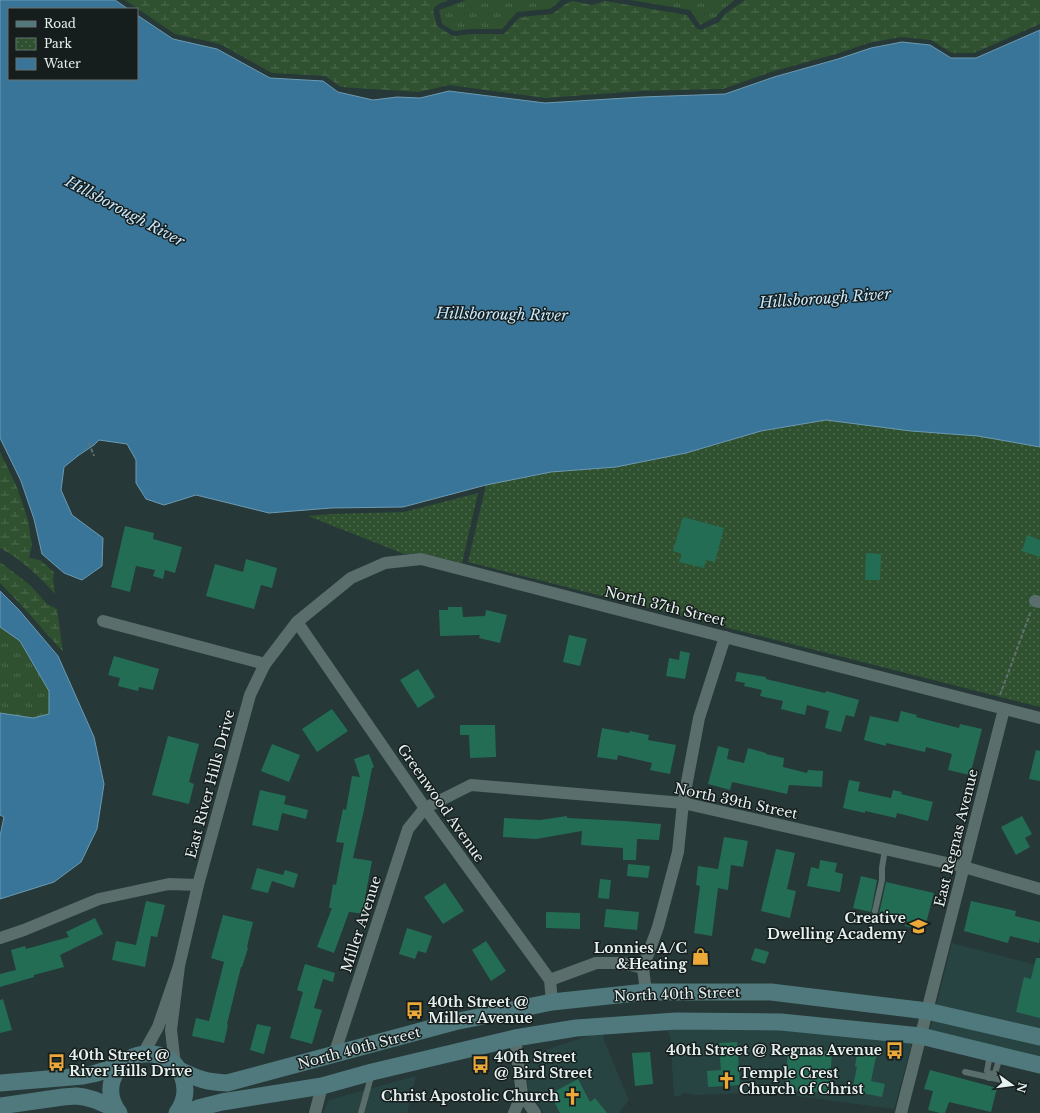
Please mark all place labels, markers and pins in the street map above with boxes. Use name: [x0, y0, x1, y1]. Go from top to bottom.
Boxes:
place label: Creative Dwelling Academy: [767, 909, 907, 943]
school or university icon: Creative Dwelling Academy: [909, 916, 929, 936]
place label: Lonnies A/C &Heating: [594, 939, 687, 973]
shop icon: Lonnies A/C &Heating: [690, 946, 710, 966]
place label: 40th Street @ Miller Avenue: [428, 993, 533, 1027]
bus stop icon: 40th Street @ Miller Avenue: [405, 1000, 425, 1020]
bus stop icon: 40th Street @ Regnas Avenue: [885, 1040, 905, 1060]
place label: 40th Street @ Regnas Avenue: [666, 1041, 882, 1059]
place label: 40th Street @ River Hills Drive: [69, 1046, 192, 1080]
place label: 40th Street @ Bird Street: [494, 1048, 593, 1082]
bus stop icon: 40th Street @ River Hills Drive: [46, 1053, 66, 1073]
bus stop icon: 40th Street @ Bird Street: [471, 1055, 491, 1075]
place label: Temple Crest Church of Christ: [739, 1064, 864, 1098]
church icon: Temple Crest Church of Christ: [716, 1071, 736, 1091]
church icon: Christ Apostolic Church: [562, 1086, 582, 1106]
place label: Christ Apostolic Church: [381, 1087, 559, 1105]

